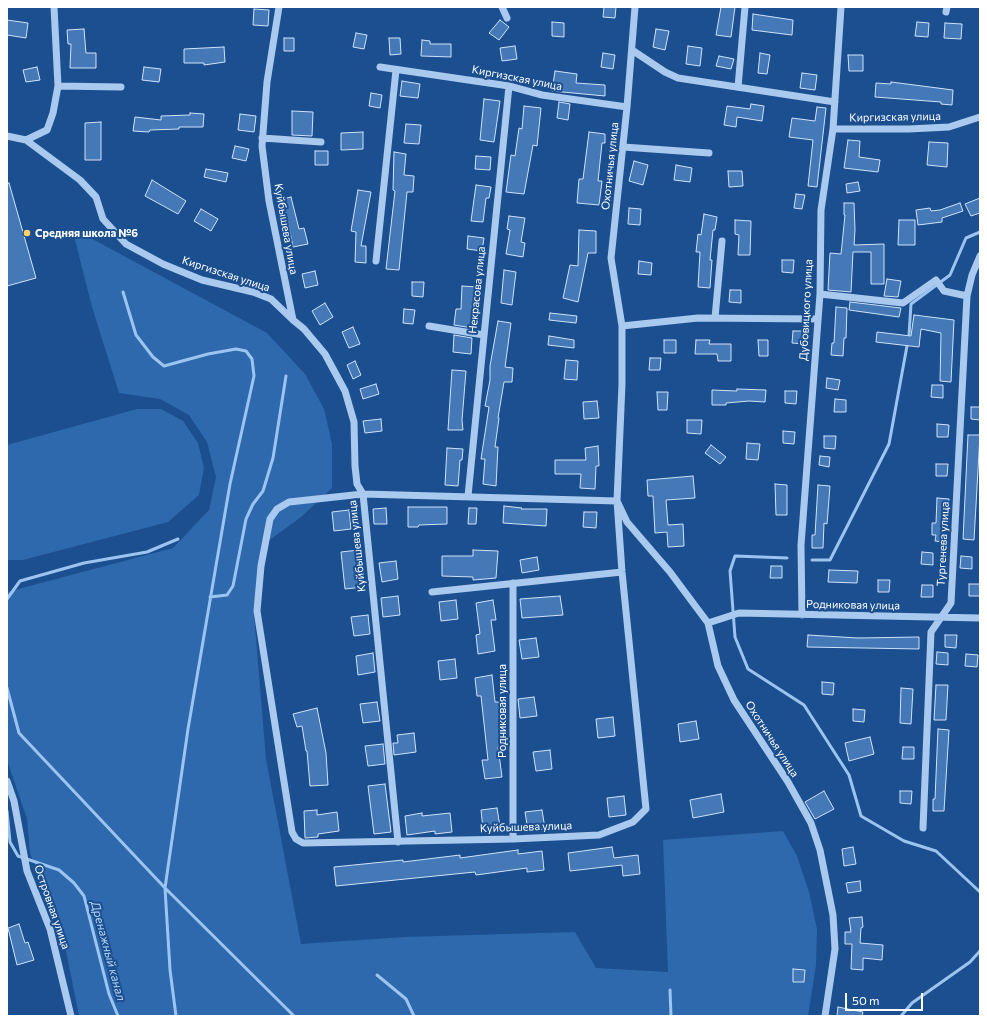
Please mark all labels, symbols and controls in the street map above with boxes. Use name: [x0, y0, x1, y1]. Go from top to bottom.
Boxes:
street label: Киргизская улица: [471, 63, 563, 93]
street label: Киргизская улица: [849, 110, 941, 124]
street label: Охотничья улица: [599, 121, 621, 211]
street label: Куйбышева улица: [271, 182, 301, 276]
place label: Средняя школа №6: [35, 226, 138, 240]
marker: Средняя школа №6: [22, 228, 32, 238]
street label: Некрасова улица: [466, 246, 488, 334]
street label: Киргизская улица: [180, 254, 272, 294]
street label: Дубовицкого улица: [797, 259, 815, 361]
street label: Куйбышева улица: [346, 499, 368, 593]
street label: Тургенева улица: [934, 501, 952, 587]
street label: Родниковая улица: [806, 598, 900, 612]
street label: Родниковая улица: [495, 664, 509, 758]
street label: Охотничья улица: [742, 698, 802, 780]
street label: Куйбышева улица: [480, 819, 572, 835]
street label: Островная улица: [31, 863, 73, 951]
water label: Дренажный канал: [88, 900, 128, 1002]
scale bar: [847, 985, 925, 1011]
text: 50 m: [852, 993, 880, 1007]

